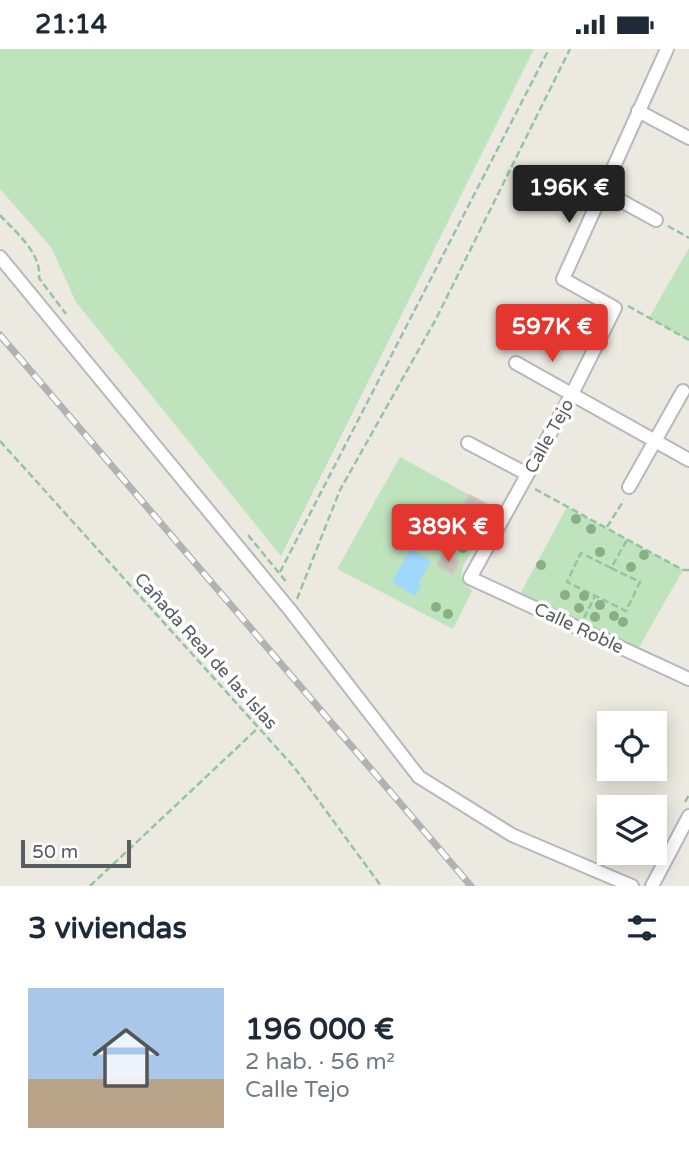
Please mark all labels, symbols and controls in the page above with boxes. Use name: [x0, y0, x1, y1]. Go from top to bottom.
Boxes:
text: 21:14: [35, 9, 107, 40]
pin: 196K €: [512, 165, 626, 225]
text: 196K €: [529, 174, 609, 202]
pin: 597K €: [495, 305, 609, 364]
text: 597K €: [512, 313, 592, 341]
street label: Calle Tejo: [520, 395, 579, 477]
pin: 389K €: [391, 505, 505, 564]
text: 389K €: [408, 513, 488, 541]
street label: Cañada Real de las Islas: [130, 568, 282, 734]
street label: Calle Roble: [531, 598, 627, 658]
map controls: [597, 711, 667, 865]
button: locate: [597, 711, 667, 781]
button: layers: [597, 795, 667, 865]
scale bar: [21, 837, 131, 869]
text: 50 m: [32, 841, 78, 863]
icon: filters: [623, 909, 661, 947]
text: 3 viviendas: [28, 910, 187, 947]
text: 196 000 €: [245, 1011, 394, 1048]
icon: home: [84, 1016, 168, 1100]
text: 2 hab. · 56 m²: [245, 1048, 395, 1076]
text: Calle Tejo: [245, 1076, 350, 1104]

